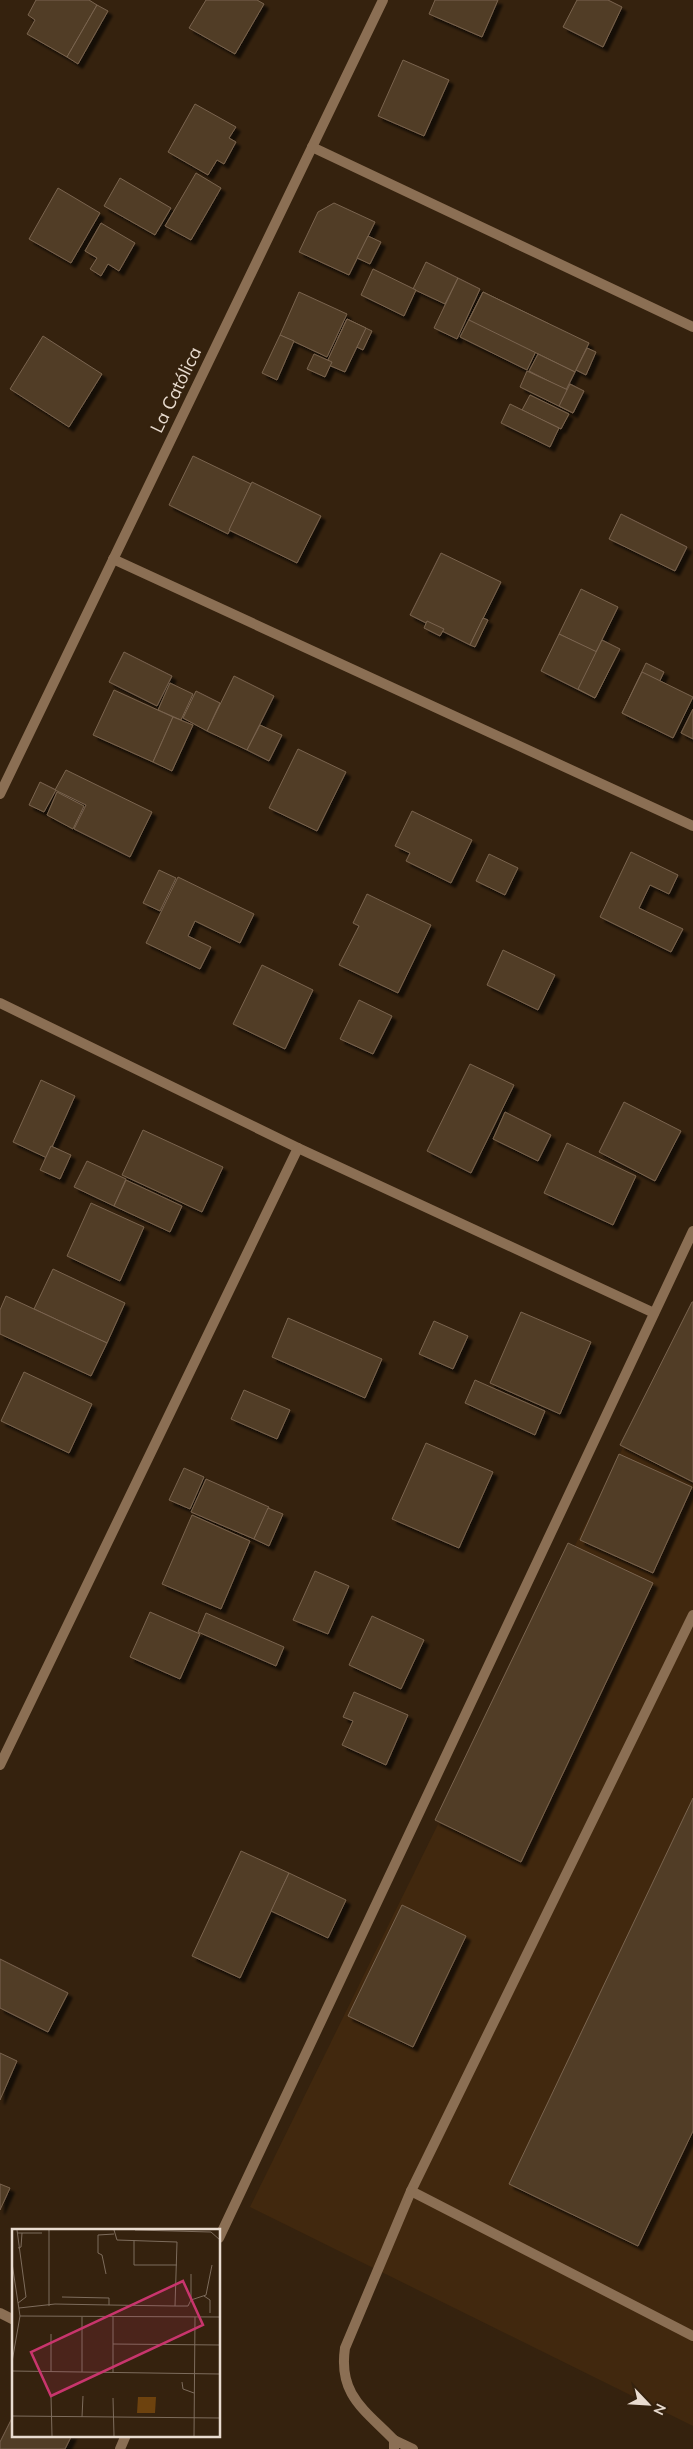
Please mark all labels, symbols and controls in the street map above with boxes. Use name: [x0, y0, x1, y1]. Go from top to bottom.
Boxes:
street label: La Católica: [145, 343, 206, 437]
inset map: [12, 2229, 220, 2436]
north arrow: [623, 2379, 673, 2429]
text: N: [649, 2401, 670, 2418]

